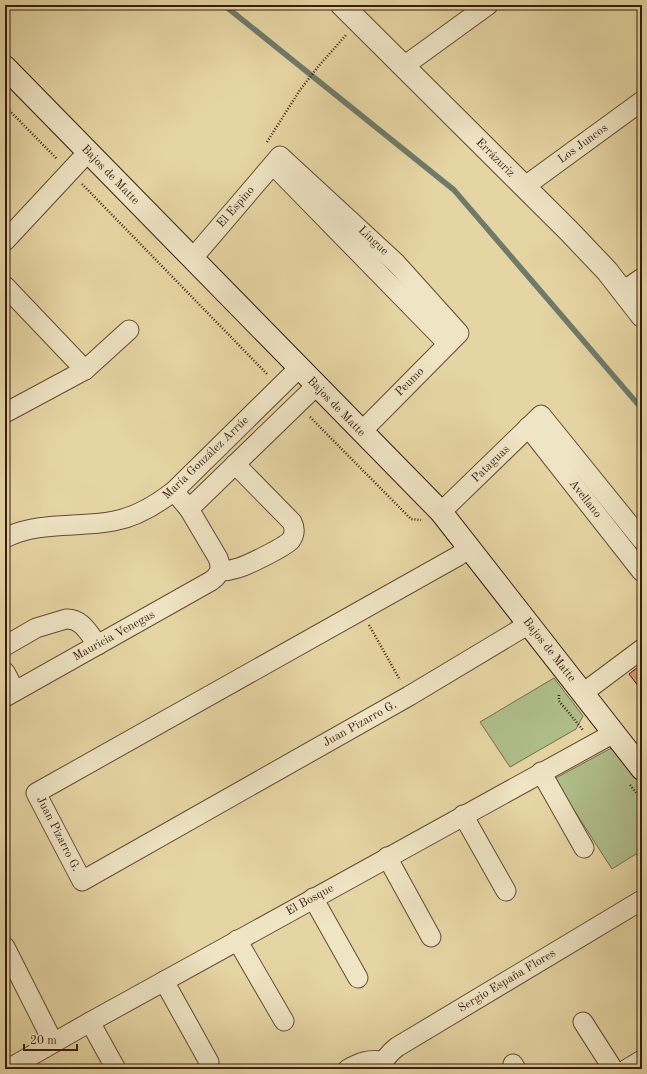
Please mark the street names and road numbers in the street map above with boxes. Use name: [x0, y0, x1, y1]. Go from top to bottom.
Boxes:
street label: Los Juncos: [556, 122, 610, 166]
street label: Errázuriz: [473, 136, 517, 180]
street label: Bajos de Matte: [79, 143, 142, 207]
street label: El Espino: [215, 184, 257, 230]
street label: Lingue: [356, 224, 391, 258]
street label: Peumo: [393, 365, 427, 399]
street label: Bajos de Matte: [305, 375, 368, 439]
street label: María González Arrúe: [161, 414, 252, 502]
street label: Pataguas: [470, 443, 512, 485]
street label: Avellano: [567, 478, 603, 520]
street label: Mauricia Venegas: [71, 609, 157, 663]
street label: Bajos de Matte: [520, 616, 578, 685]
street label: Juan Pizarro G.: [321, 699, 399, 749]
street label: Juan Pizarro G.: [34, 795, 82, 873]
street label: El Bosque: [284, 882, 336, 918]
street label: Sergio España Flores: [456, 947, 558, 1015]

